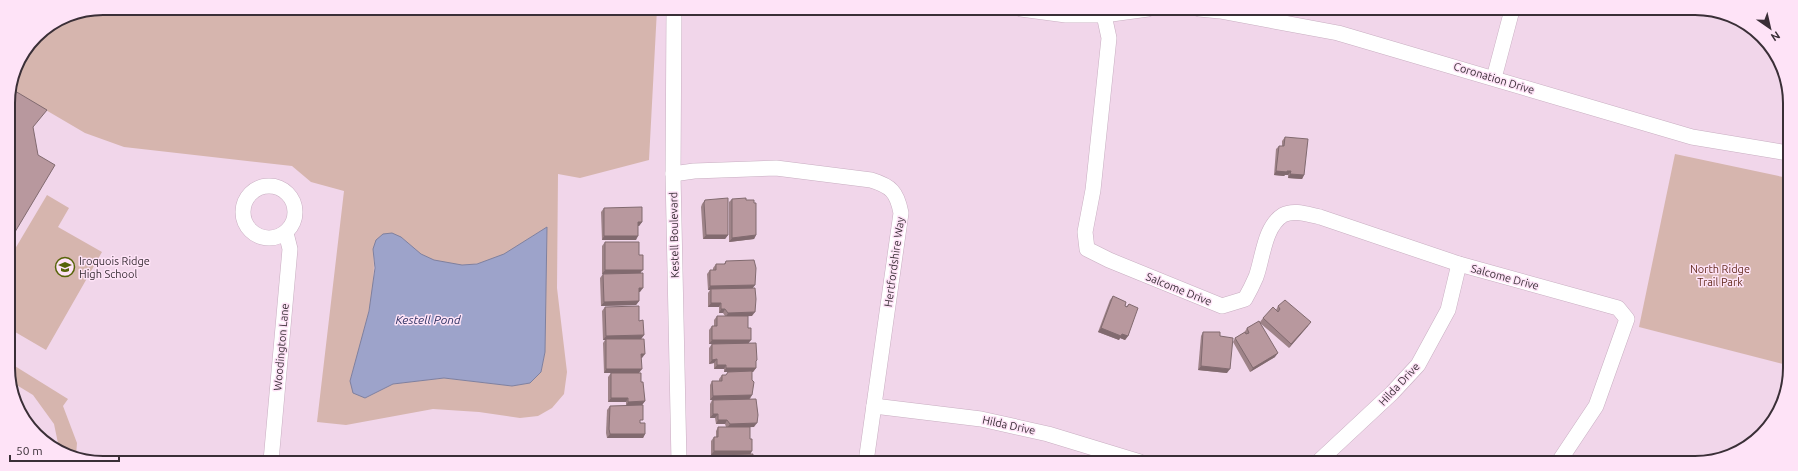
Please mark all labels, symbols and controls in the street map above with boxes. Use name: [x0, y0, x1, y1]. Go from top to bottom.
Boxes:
north arrow: [1750, 8, 1790, 48]
text: N: [1769, 29, 1782, 44]
street label: Coronation Drive: [1452, 60, 1536, 96]
street label: Kestell Boulevard: [667, 192, 681, 278]
street label: Hertfordshire Way: [882, 216, 906, 308]
place label: Iroquois Ridge High School: [79, 255, 150, 280]
school or university icon: Iroquois Ridge High School: [54, 256, 76, 278]
street label: Salcome Drive: [1470, 262, 1540, 292]
park label: North Ridge Trail Park: [1690, 263, 1750, 288]
street label: Salcome Drive: [1144, 270, 1214, 308]
street label: Woodington Lane: [271, 303, 291, 391]
water label: Kestell Pond: [395, 313, 461, 326]
street label: Hilda Drive: [1376, 360, 1422, 408]
street label: Hilda Drive: [981, 414, 1037, 436]
scale bar: [10, 437, 119, 463]
text: 50 m: [16, 444, 43, 457]

